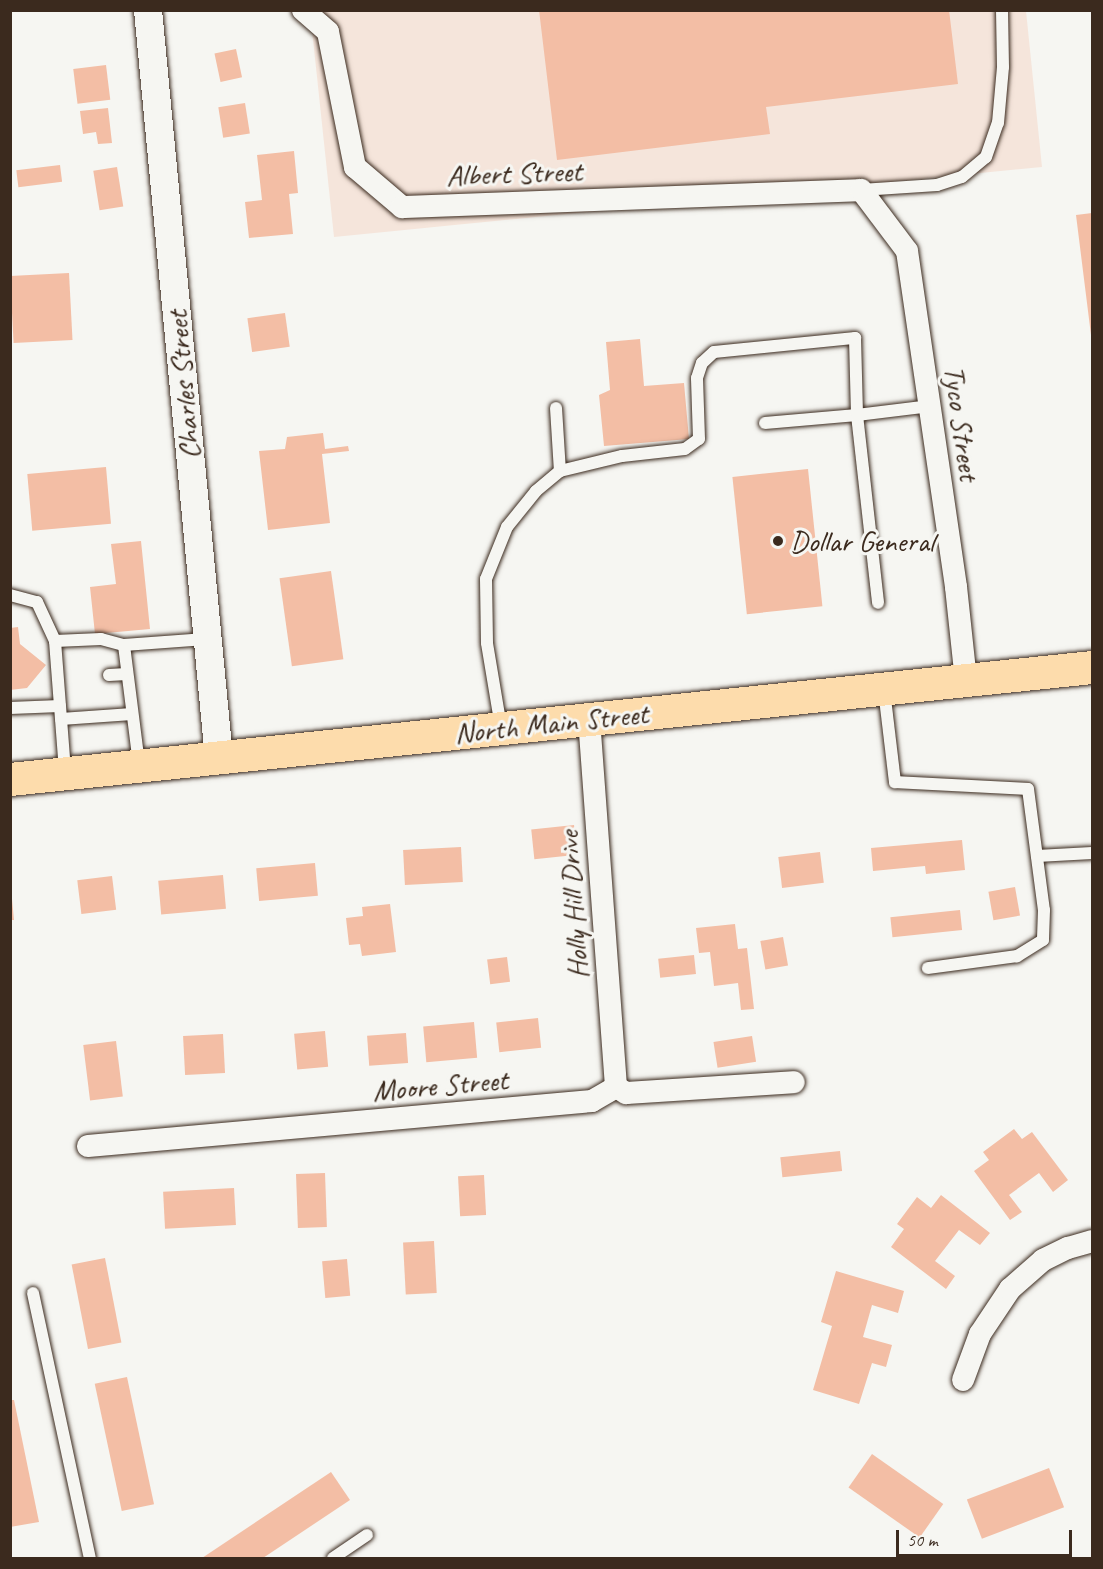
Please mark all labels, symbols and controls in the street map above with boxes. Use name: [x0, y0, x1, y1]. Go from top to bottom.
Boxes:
street label: Albert Street: [445, 153, 583, 193]
street label: Charles Street: [159, 309, 207, 461]
street label: Tyco Street: [936, 363, 988, 483]
place label: Dollar General: [790, 523, 934, 559]
marker: Dollar General: [771, 534, 785, 548]
street label: North Main Street: [451, 695, 651, 751]
street label: Holly Hill Drive: [550, 829, 596, 981]
street label: Moore Street: [371, 1061, 509, 1109]
scale bar: [899, 1518, 1074, 1556]
text: 50 m: [907, 1529, 938, 1551]

